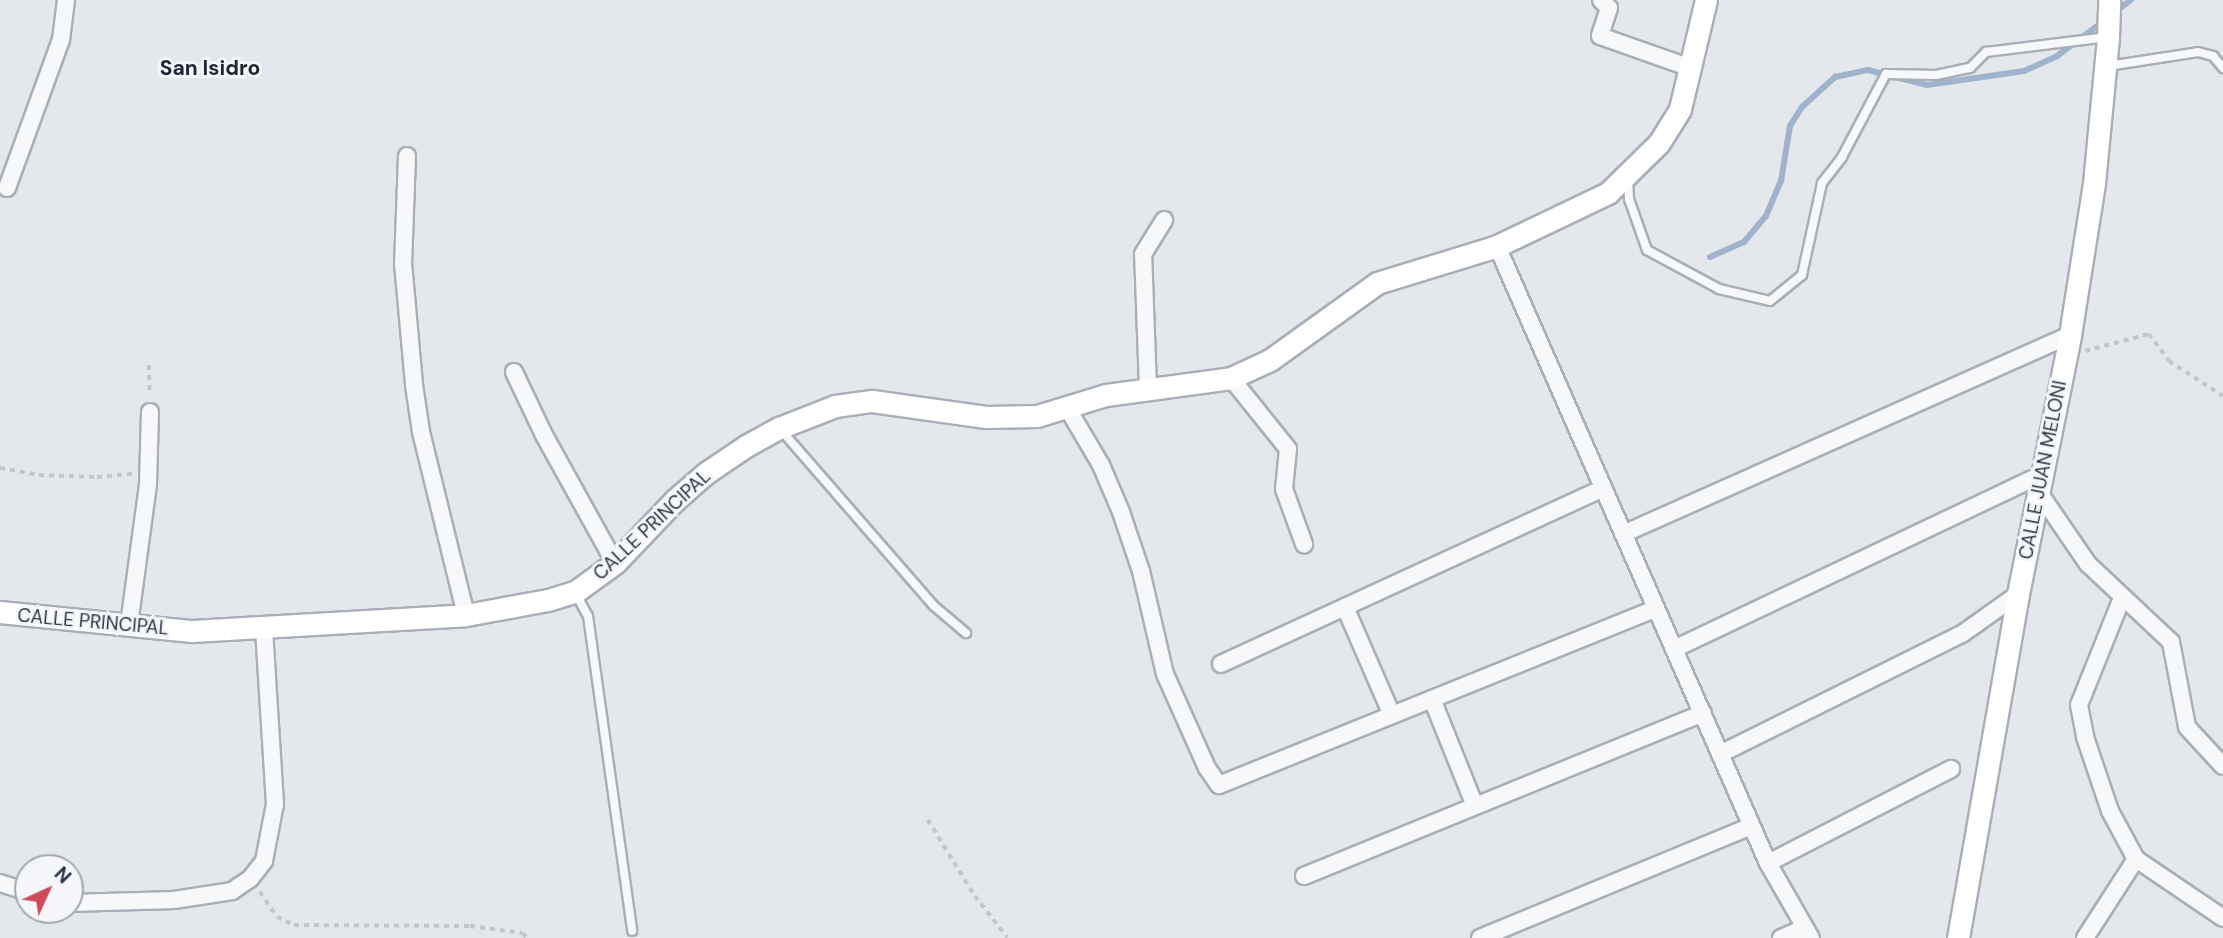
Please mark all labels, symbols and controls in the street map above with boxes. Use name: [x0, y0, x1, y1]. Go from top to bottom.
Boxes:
district label: San Isidro: [160, 55, 260, 81]
street label: CALLE JUAN MELONI: [2014, 379, 2072, 561]
street label: CALLE PRINCIPAL: [589, 465, 715, 585]
street label: CALLE PRINCIPAL: [16, 604, 170, 640]
north arrow: [14, 854, 84, 924]
text: N: [49, 861, 77, 889]

